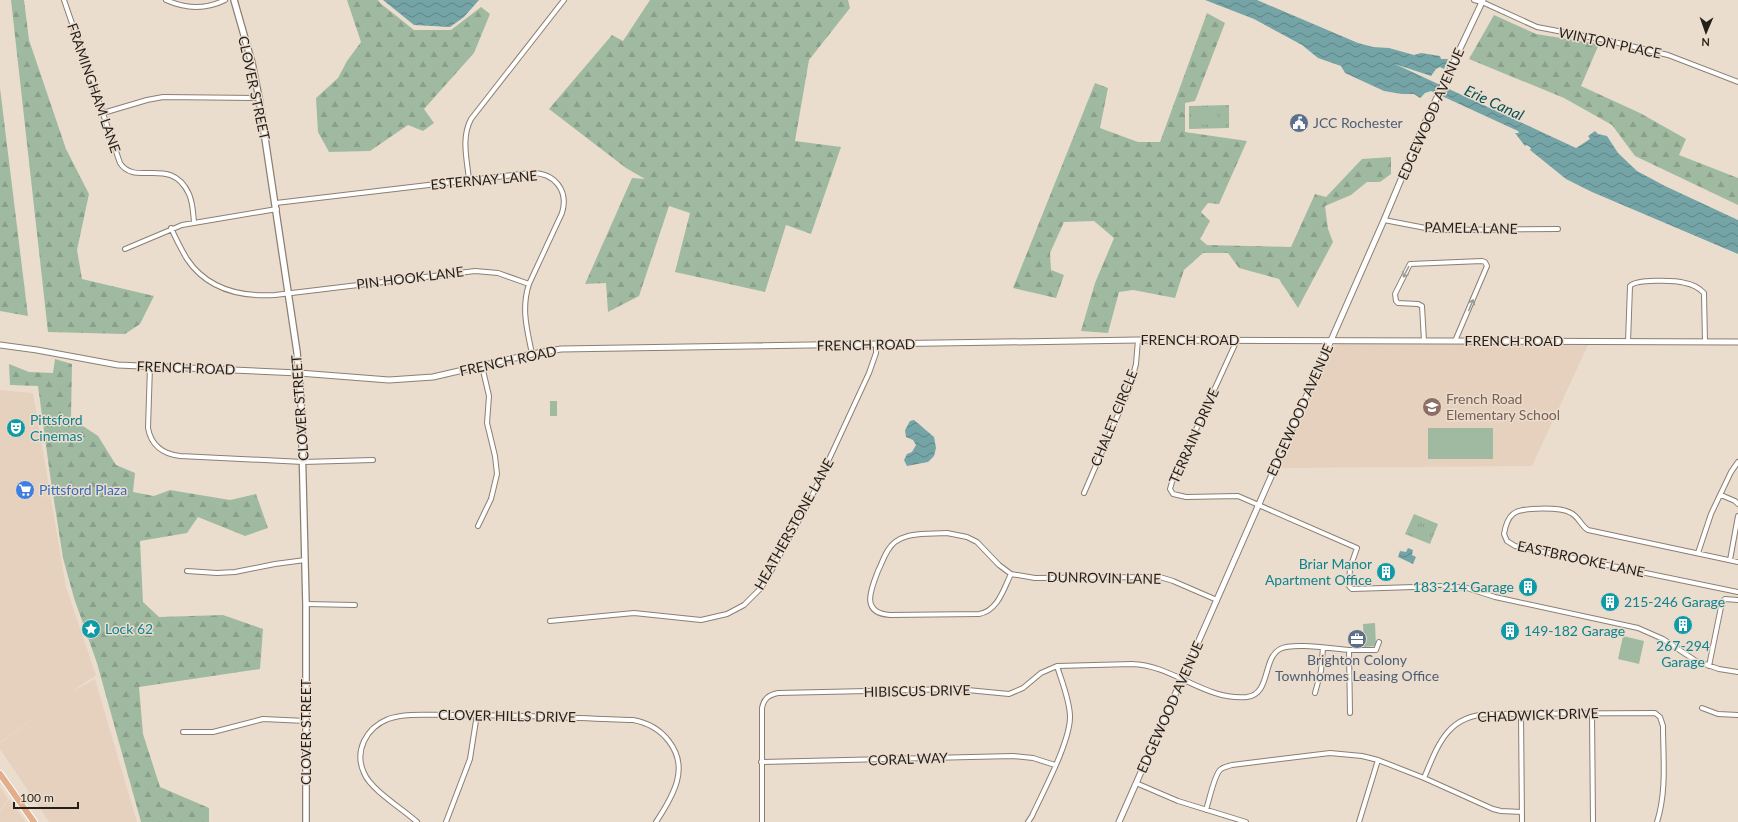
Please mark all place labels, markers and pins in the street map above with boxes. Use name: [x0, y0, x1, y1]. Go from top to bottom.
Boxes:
public building icon: JCC Rochester: [1288, 112, 1310, 134]
place label: JCC Rochester: [1313, 114, 1403, 131]
place label: French Road Elementary School: [1446, 390, 1560, 423]
school or university icon: French Road Elementary School: [1421, 396, 1443, 418]
place label: Pittsford Cinemas: [30, 411, 83, 444]
theatre icon: Pittsford Cinemas: [5, 417, 27, 439]
supermarket icon: Pittsford Plaza: [14, 479, 36, 501]
place label: Pittsford Plaza: [39, 481, 127, 498]
place label: Briar Manor Apartment Office: [1265, 555, 1372, 588]
building icon: Briar Manor Apartment Office: [1375, 561, 1397, 583]
building icon: 183-214 Garage: [1517, 576, 1539, 598]
place label: 183-214 Garage: [1413, 578, 1514, 595]
building icon: 215-246 Garage: [1599, 591, 1621, 613]
place label: 215-246 Garage: [1624, 593, 1725, 610]
building icon: 267-294 Garage: [1672, 614, 1694, 636]
place icon: Lock 62: [80, 618, 102, 640]
place label: Lock 62: [105, 620, 153, 637]
building icon: 149-182 Garage: [1499, 620, 1521, 642]
place label: 149-182 Garage: [1524, 622, 1625, 639]
office icon: Brighton Colony Townhomes Leasing Office: [1346, 628, 1368, 650]
place label: 267-294 Garage: [1656, 637, 1710, 670]
place label: Brighton Colony Townhomes Leasing Office: [1275, 651, 1439, 684]

